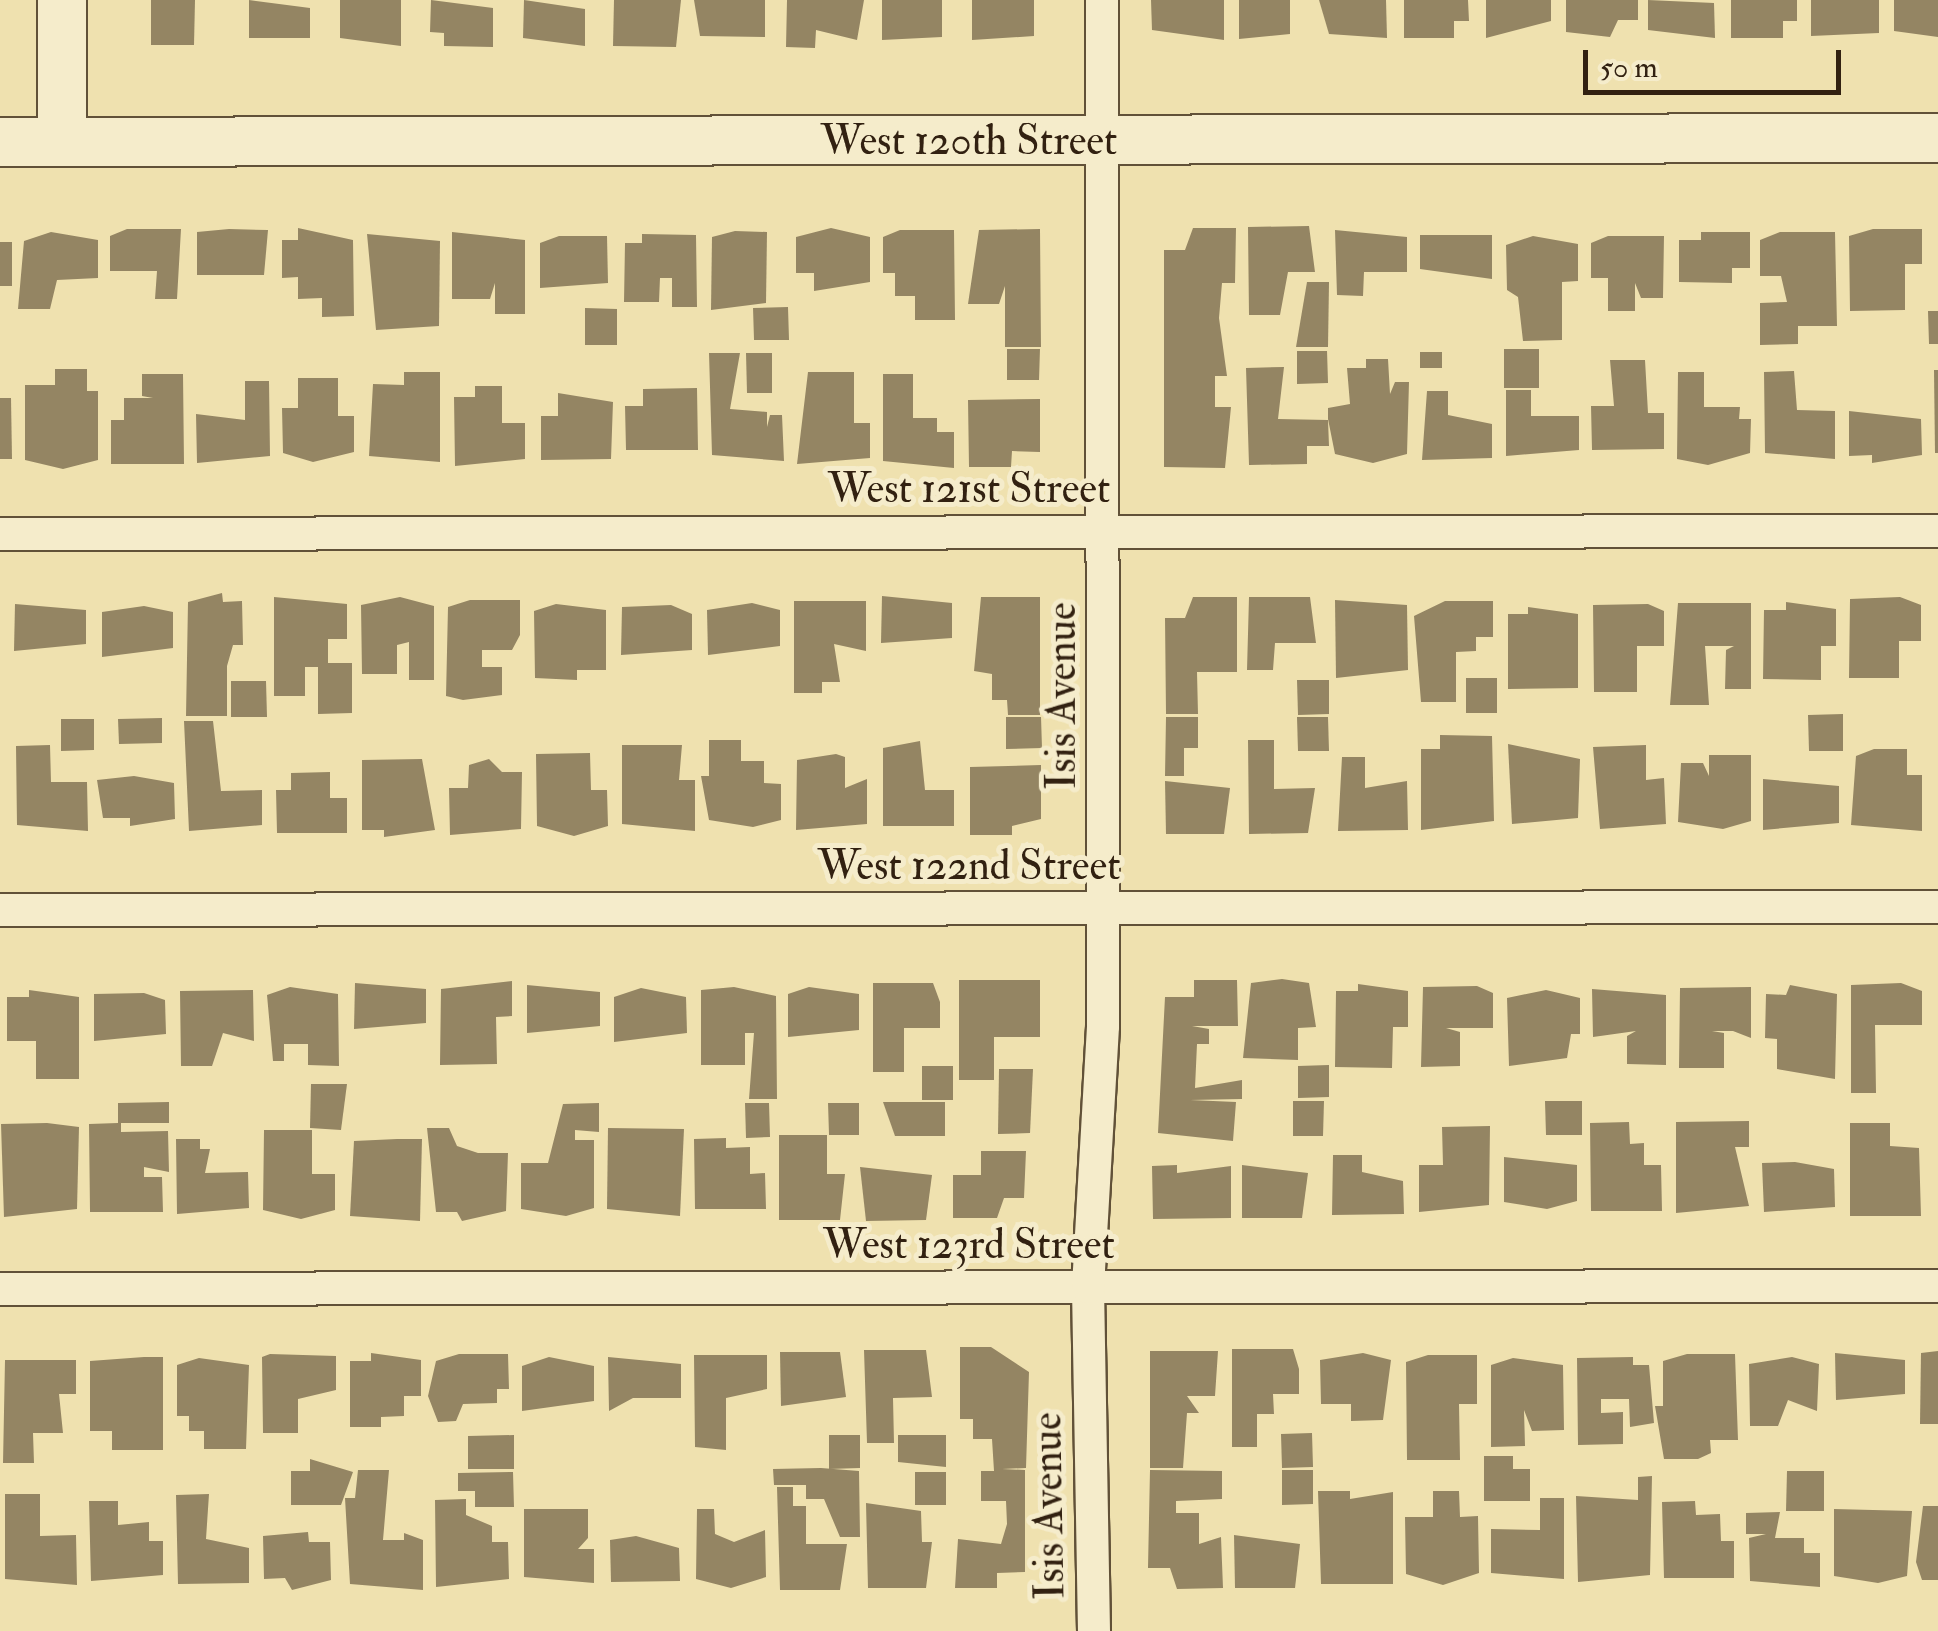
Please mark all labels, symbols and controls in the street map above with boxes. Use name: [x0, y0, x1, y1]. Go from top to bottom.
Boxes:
scale bar: [1588, 30, 1846, 92]
text: 50 m: [1600, 49, 1658, 86]
street label: West 120th Street: [821, 116, 1117, 166]
street label: West 121st Street: [828, 464, 1110, 514]
street label: Isis Avenue: [1037, 602, 1087, 790]
street label: West 122nd Street: [817, 841, 1121, 891]
street label: West 123rd Street: [823, 1220, 1115, 1270]
street label: Isis Avenue: [1022, 1412, 1076, 1600]

